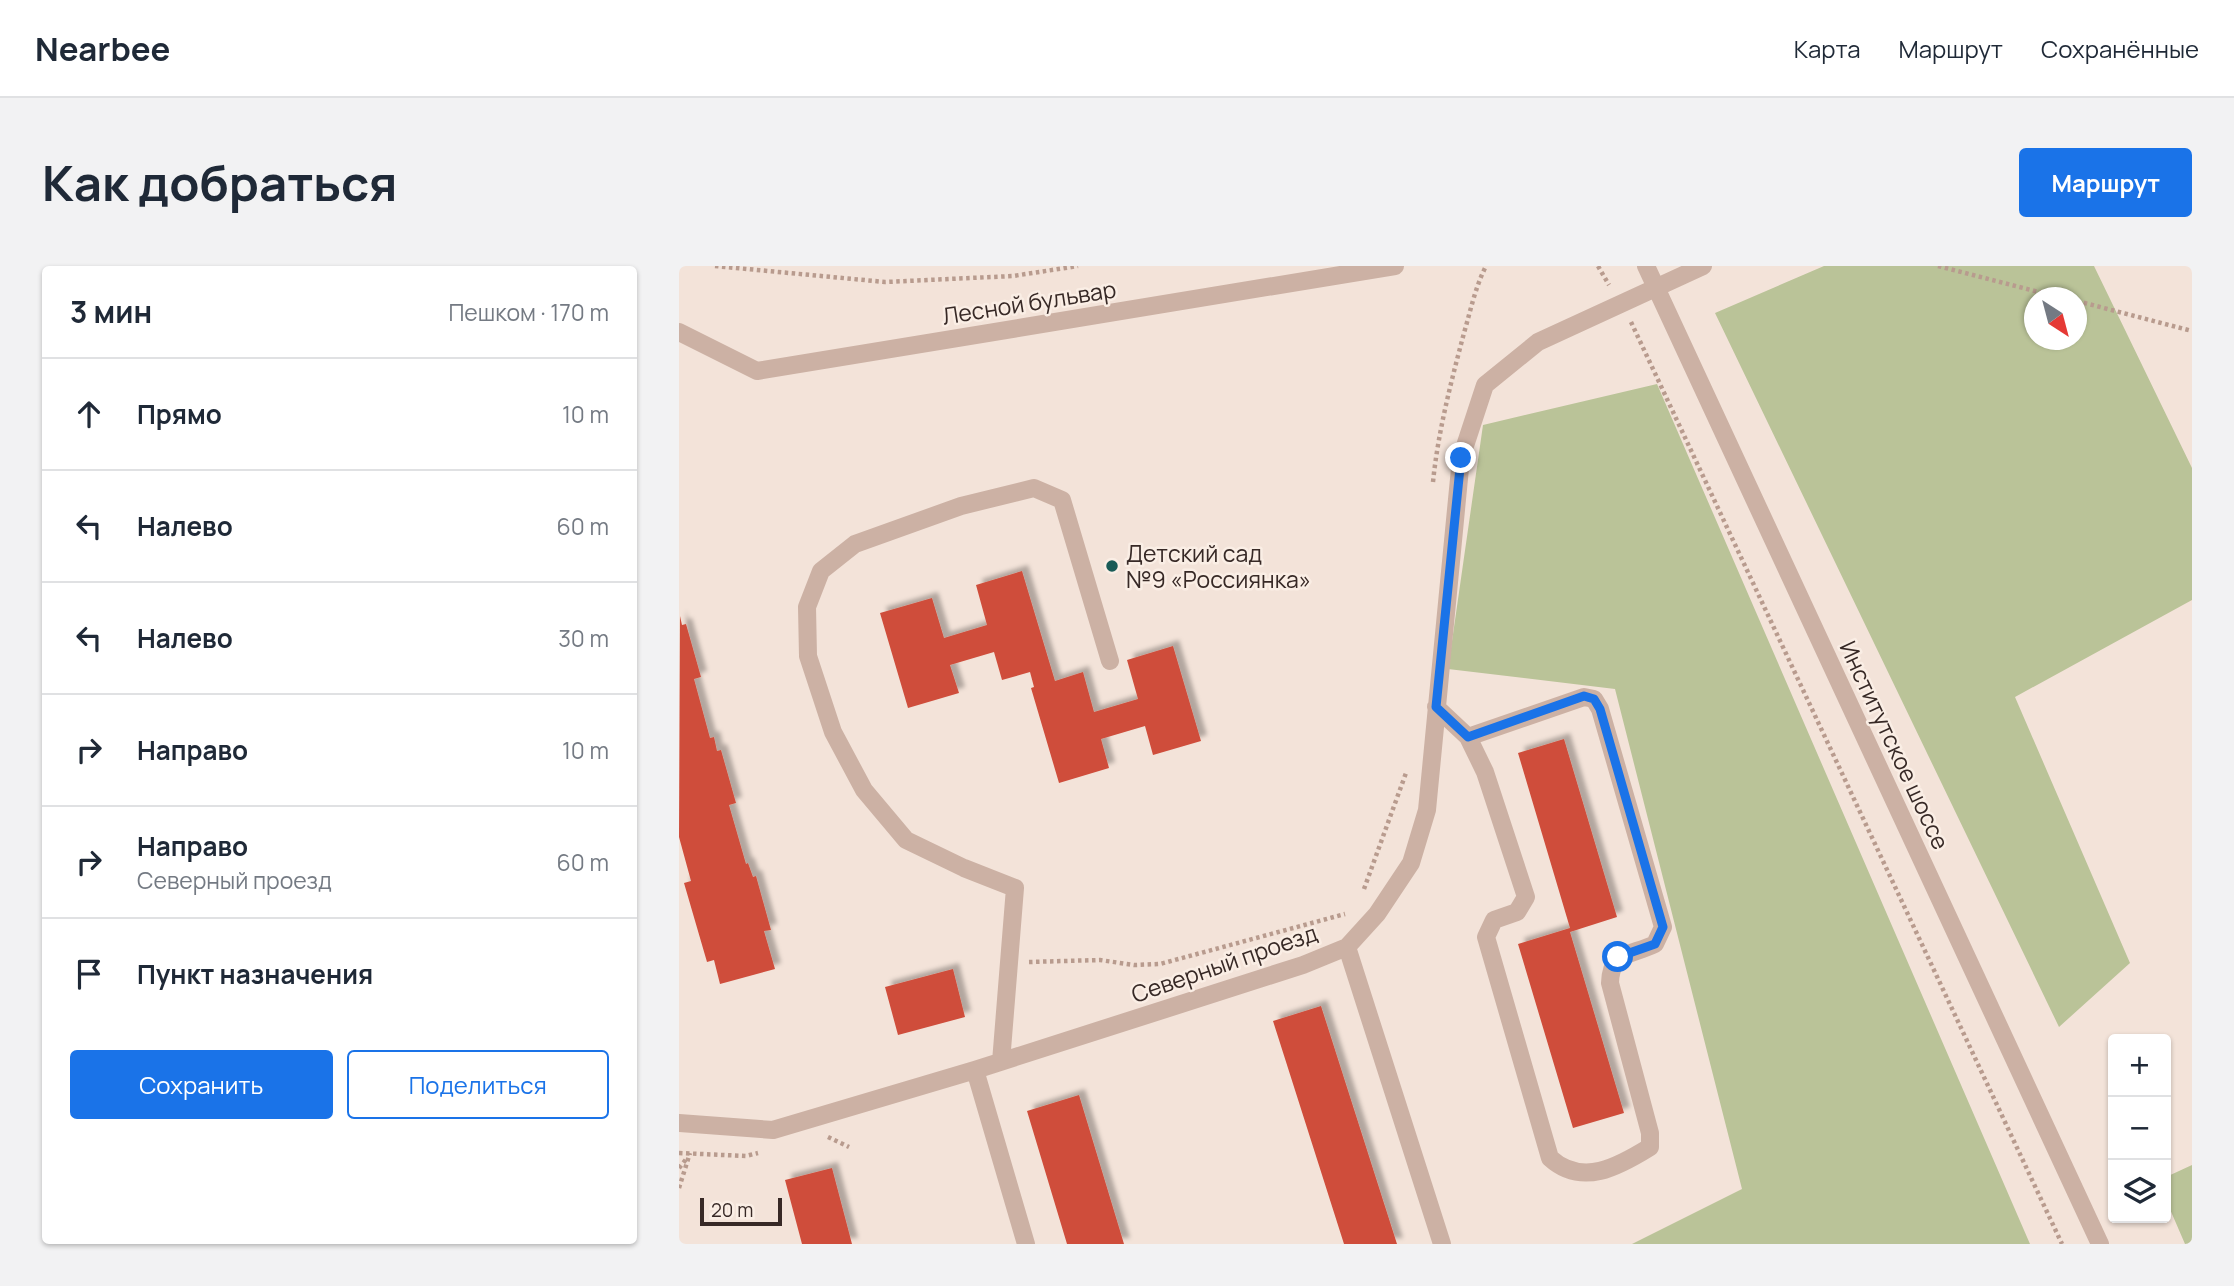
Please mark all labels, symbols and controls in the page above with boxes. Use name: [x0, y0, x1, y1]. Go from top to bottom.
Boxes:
text: Nearbee: [35, 26, 170, 71]
text: Карта: [1794, 32, 1861, 65]
text: Маршрут: [1899, 32, 2003, 65]
text: Сохранённые: [2041, 32, 2199, 65]
button: Маршрут: [2019, 148, 2192, 217]
text: Как добраться: [42, 149, 397, 216]
street label: Лесной бульвар: [940, 272, 1118, 332]
north arrow: [2024, 287, 2087, 350]
text: 3 мин: [70, 291, 152, 332]
text: Пешком · 170 m: [448, 296, 609, 328]
icon: ahead: [70, 395, 108, 433]
text: Прямо: [137, 396, 222, 432]
text: 10 m: [562, 398, 609, 430]
route end: [1445, 442, 1476, 473]
icon: left: [70, 507, 108, 545]
text: Налево: [137, 508, 233, 544]
text: 60 m: [557, 510, 609, 542]
place label: Детcкий сад №9 «Россиянка»: [1126, 537, 1311, 595]
marker: Детcкий сад №9 «Россиянка»: [1104, 558, 1120, 574]
icon: left: [70, 619, 108, 657]
text: Налево: [137, 620, 233, 656]
text: 30 m: [558, 622, 609, 654]
street label: Институтское шоссе: [1833, 635, 1957, 855]
icon: right: [70, 731, 108, 769]
text: Направо: [137, 732, 248, 768]
text: 10 m: [562, 734, 609, 766]
text: Направо: [137, 828, 248, 864]
icon: right: [70, 843, 108, 881]
text: 60 m: [557, 846, 609, 878]
text: Северный проезд: [137, 864, 332, 896]
street label: Северный проезд: [1127, 916, 1321, 1010]
route start: [1602, 941, 1633, 972]
icon: arrive: [70, 955, 108, 993]
text: Пункт назначения: [137, 956, 373, 992]
map controls: [2108, 1034, 2171, 1223]
button: +: [2108, 1034, 2171, 1097]
button: Сохранить: [70, 1050, 333, 1119]
button: Поделиться: [347, 1050, 609, 1119]
button: −: [2108, 1097, 2171, 1160]
button: layers: [2108, 1160, 2171, 1223]
scale bar: [700, 1195, 782, 1227]
text: 20 m: [711, 1197, 753, 1223]

